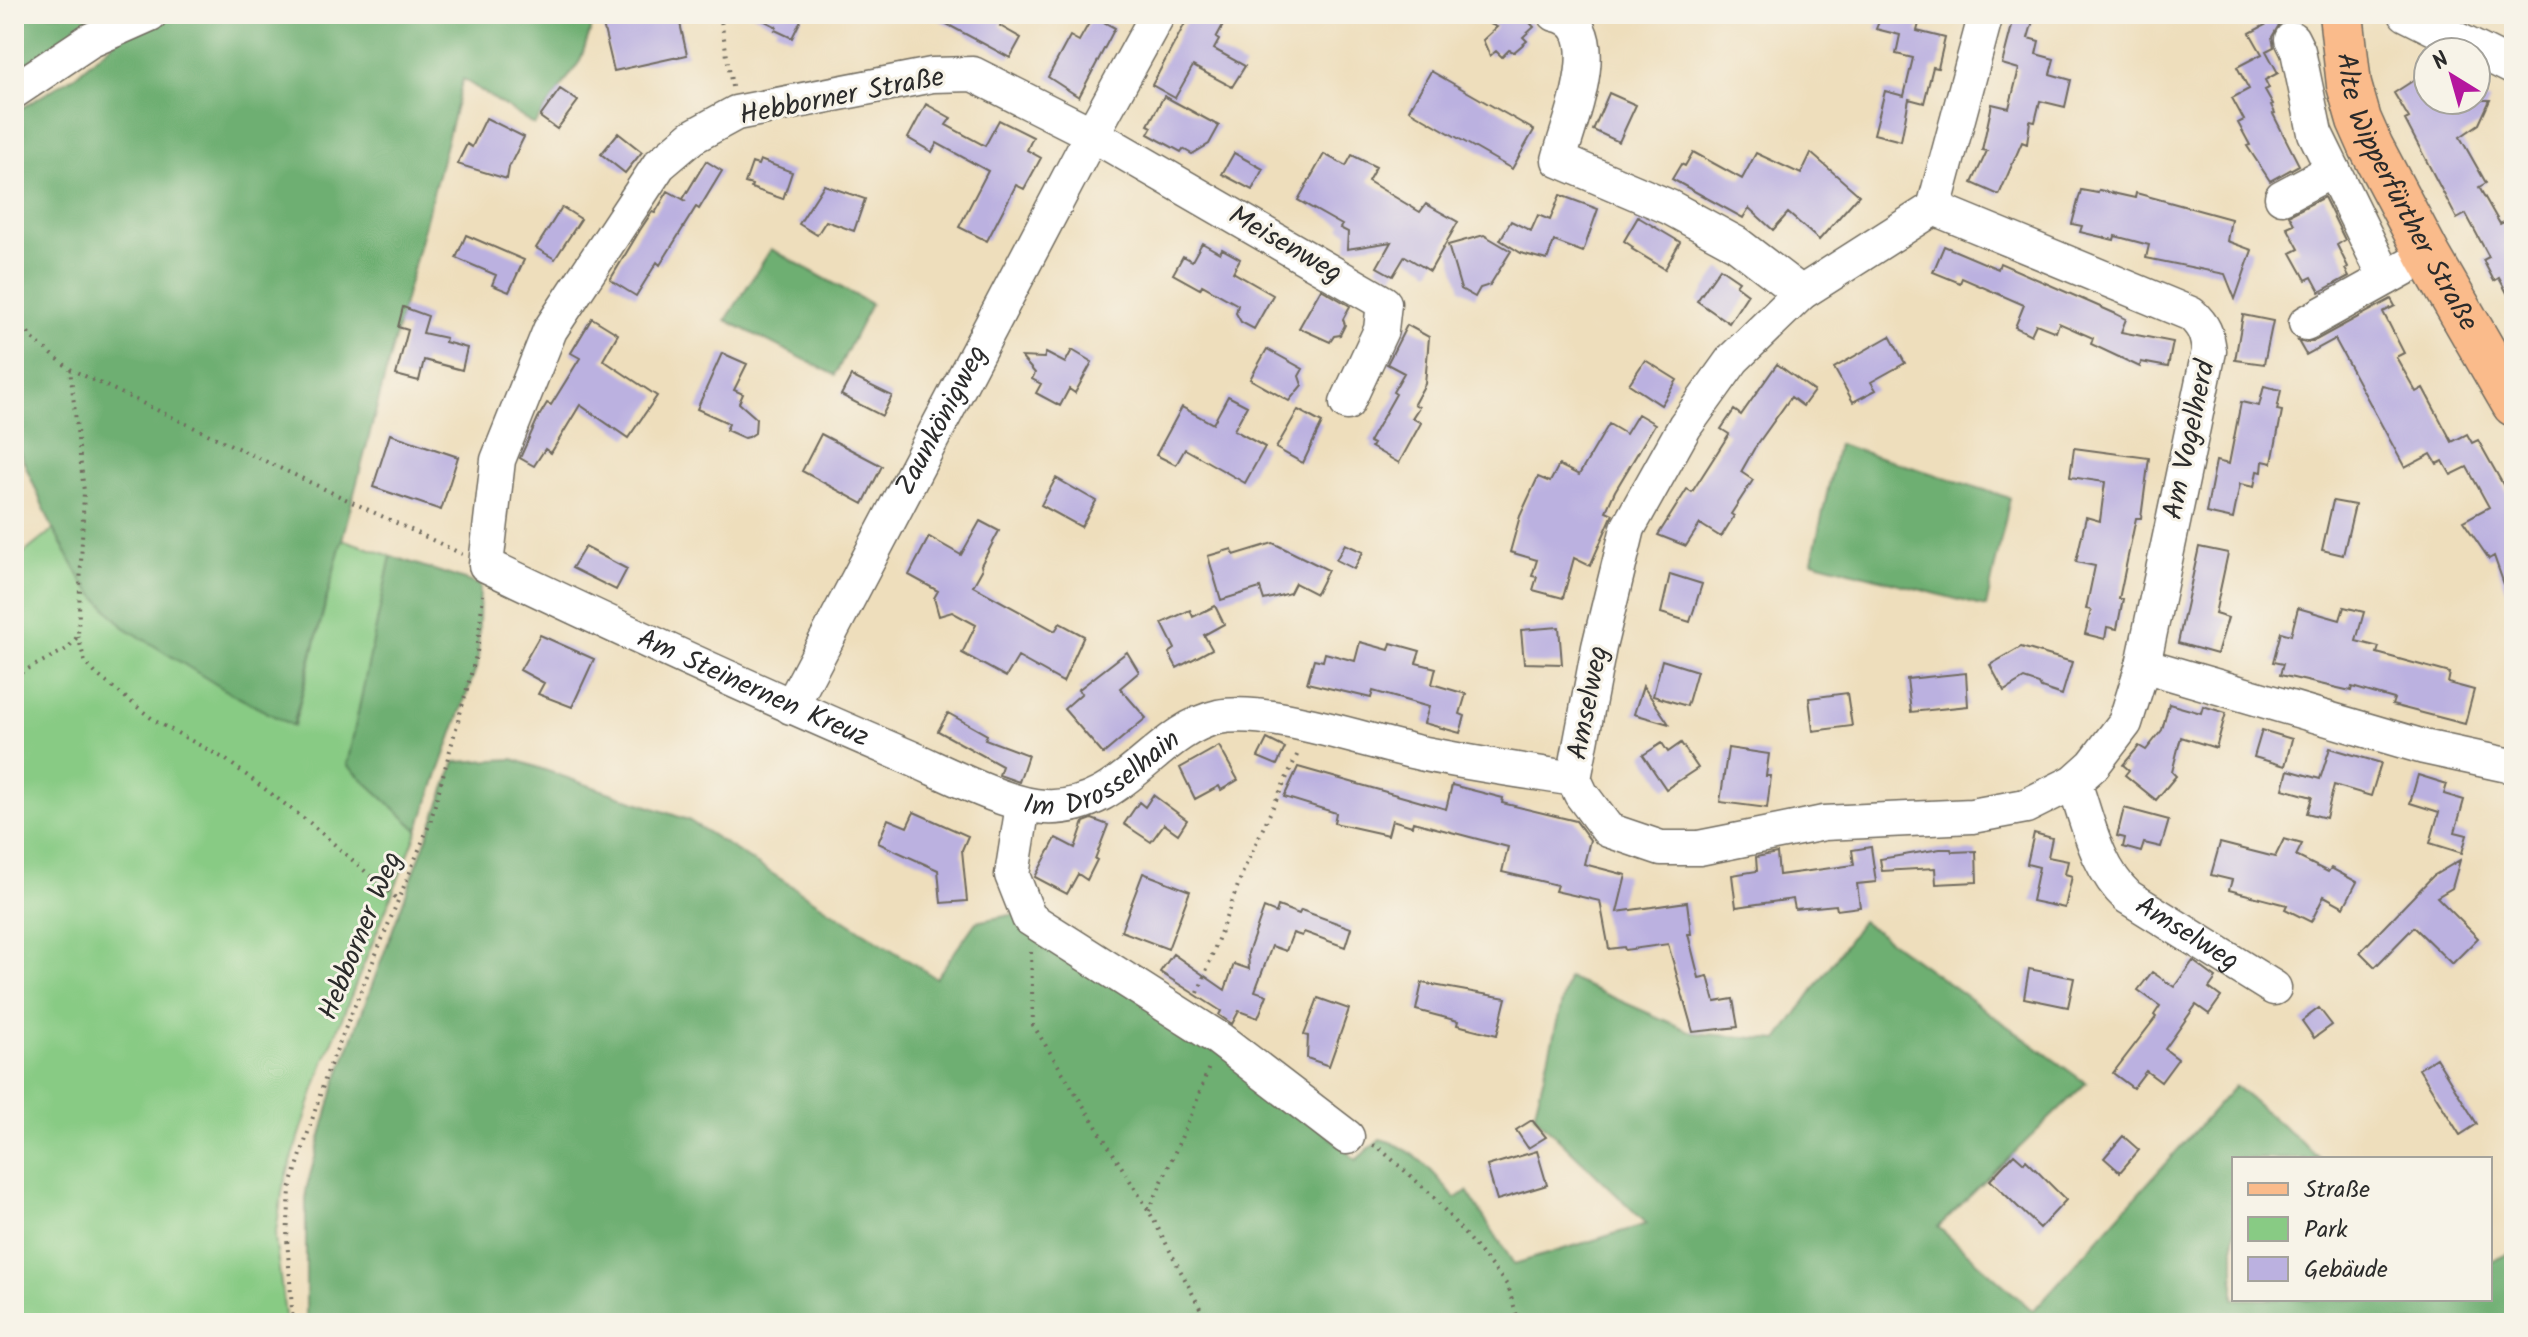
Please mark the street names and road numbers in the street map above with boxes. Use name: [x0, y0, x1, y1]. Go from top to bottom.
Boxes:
street label: Alte Wipperfürther Straße: [2323, 51, 2490, 340]
street label: Hebborner Straße: [736, 55, 949, 139]
street label: Meisenweg: [1219, 194, 1351, 296]
street label: Zaunkönigweg: [884, 337, 1000, 503]
street label: Am Vogelherd: [2151, 355, 2229, 524]
street label: Am Steinernen Kreuz: [629, 617, 876, 760]
street label: Amselweg: [1556, 642, 1622, 764]
street label: Im Drosselhain: [1019, 718, 1190, 830]
street label: Hebborner Weg: [307, 845, 415, 1027]
street label: Amselweg: [2126, 884, 2248, 983]

